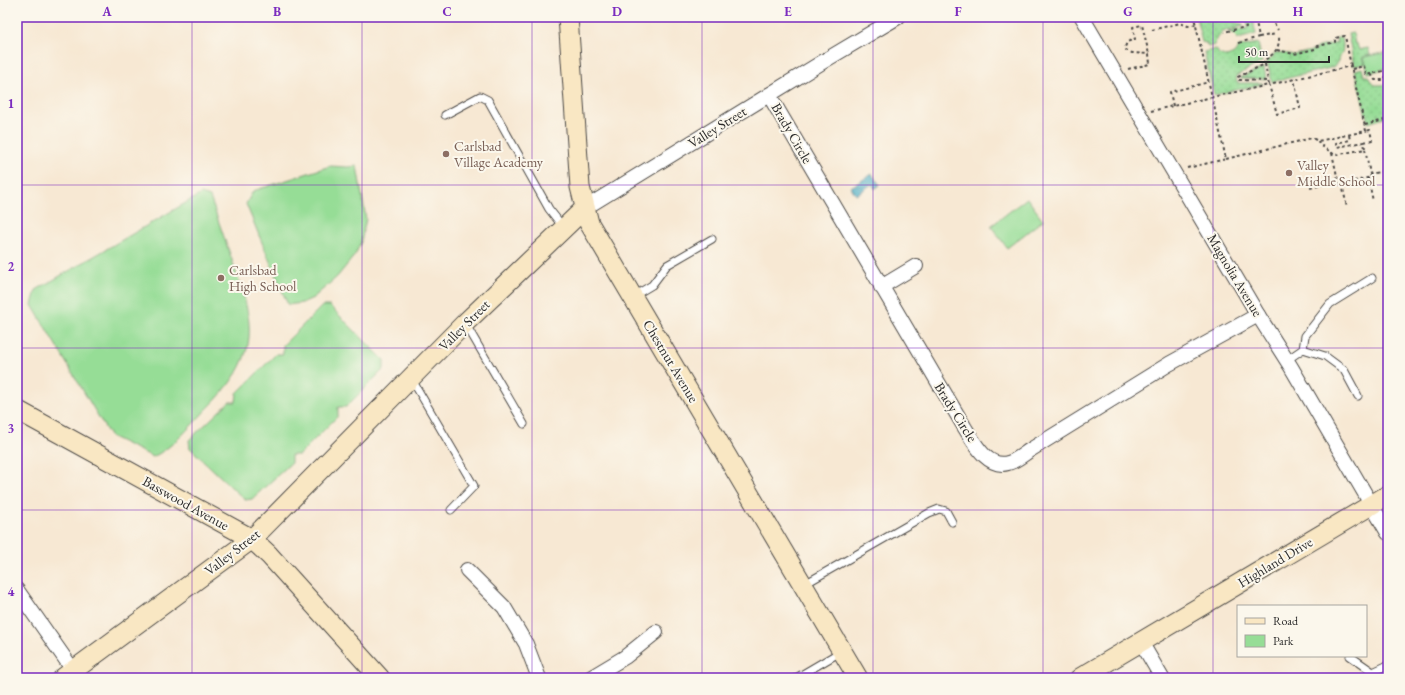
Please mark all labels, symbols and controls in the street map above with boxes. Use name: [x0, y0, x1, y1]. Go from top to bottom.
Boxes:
text: A: [101, 3, 112, 20]
text: B: [273, 3, 281, 20]
text: C: [442, 3, 452, 20]
text: D: [612, 3, 622, 20]
text: E: [784, 3, 792, 20]
text: F: [954, 3, 962, 20]
text: G: [1123, 3, 1133, 20]
text: H: [1293, 3, 1304, 20]
scale bar: [1239, 38, 1329, 64]
text: 50 m: [1245, 44, 1269, 60]
text: 1: [8, 95, 15, 112]
street label: Brady Circle: [767, 99, 817, 167]
street label: Valley Street: [684, 102, 750, 152]
place label: Carlsbad Village Academy: [454, 137, 544, 171]
marker: Carlsbad Village Academy: [441, 149, 451, 159]
place label: Valley Middle School: [1297, 156, 1376, 190]
marker: Valley Middle School: [1284, 168, 1294, 178]
street label: Magnolia Avenue: [1203, 230, 1267, 320]
text: 2: [8, 258, 15, 275]
place label: Carlsbad High School: [229, 261, 297, 295]
marker: Carlsbad High School: [216, 273, 226, 283]
street label: Valley Street: [434, 295, 494, 355]
street label: Chestnut Avenue: [639, 316, 703, 406]
street label: Brady Circle: [931, 379, 982, 446]
text: 3: [8, 420, 15, 437]
street label: Basswood Avenue: [140, 472, 233, 534]
street label: Valley Street: [201, 524, 264, 579]
street label: Highland Drive: [1234, 532, 1316, 591]
text: 4: [8, 583, 15, 600]
legend: [1237, 605, 1367, 657]
text: Road: [1273, 613, 1299, 629]
text: Park: [1273, 633, 1294, 649]

